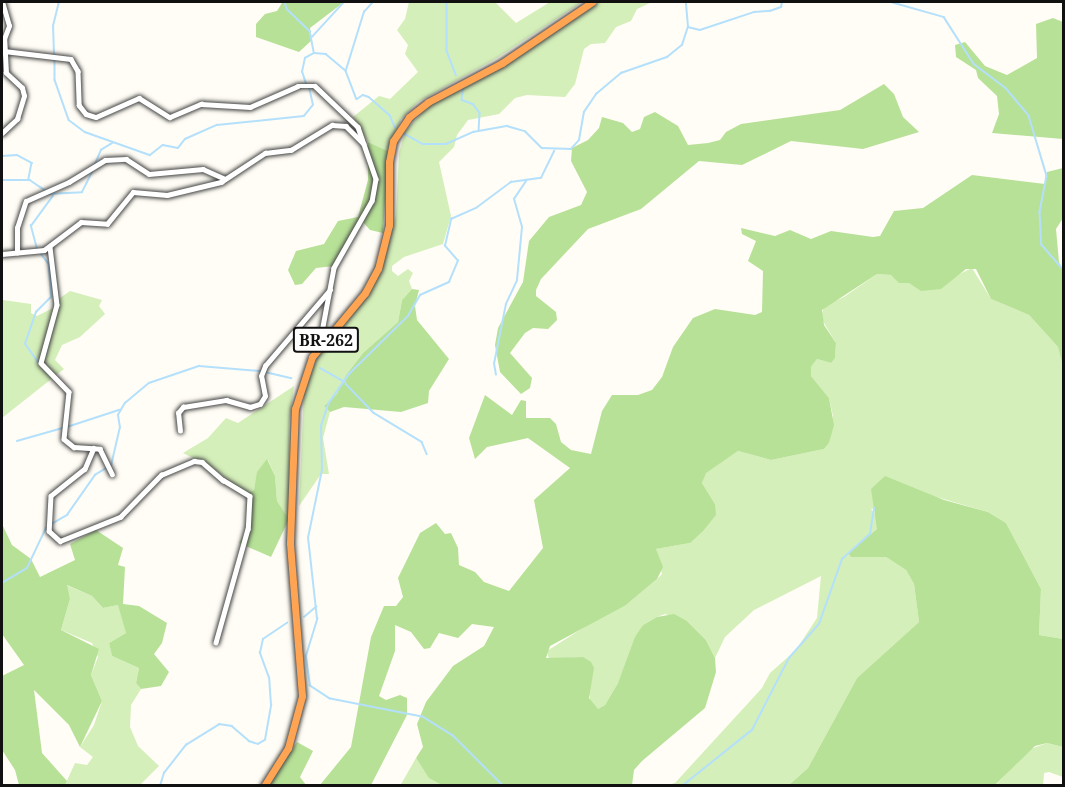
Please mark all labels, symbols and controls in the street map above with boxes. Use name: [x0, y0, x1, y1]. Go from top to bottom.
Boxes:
road number: BR-262: [292, 327, 360, 353]

